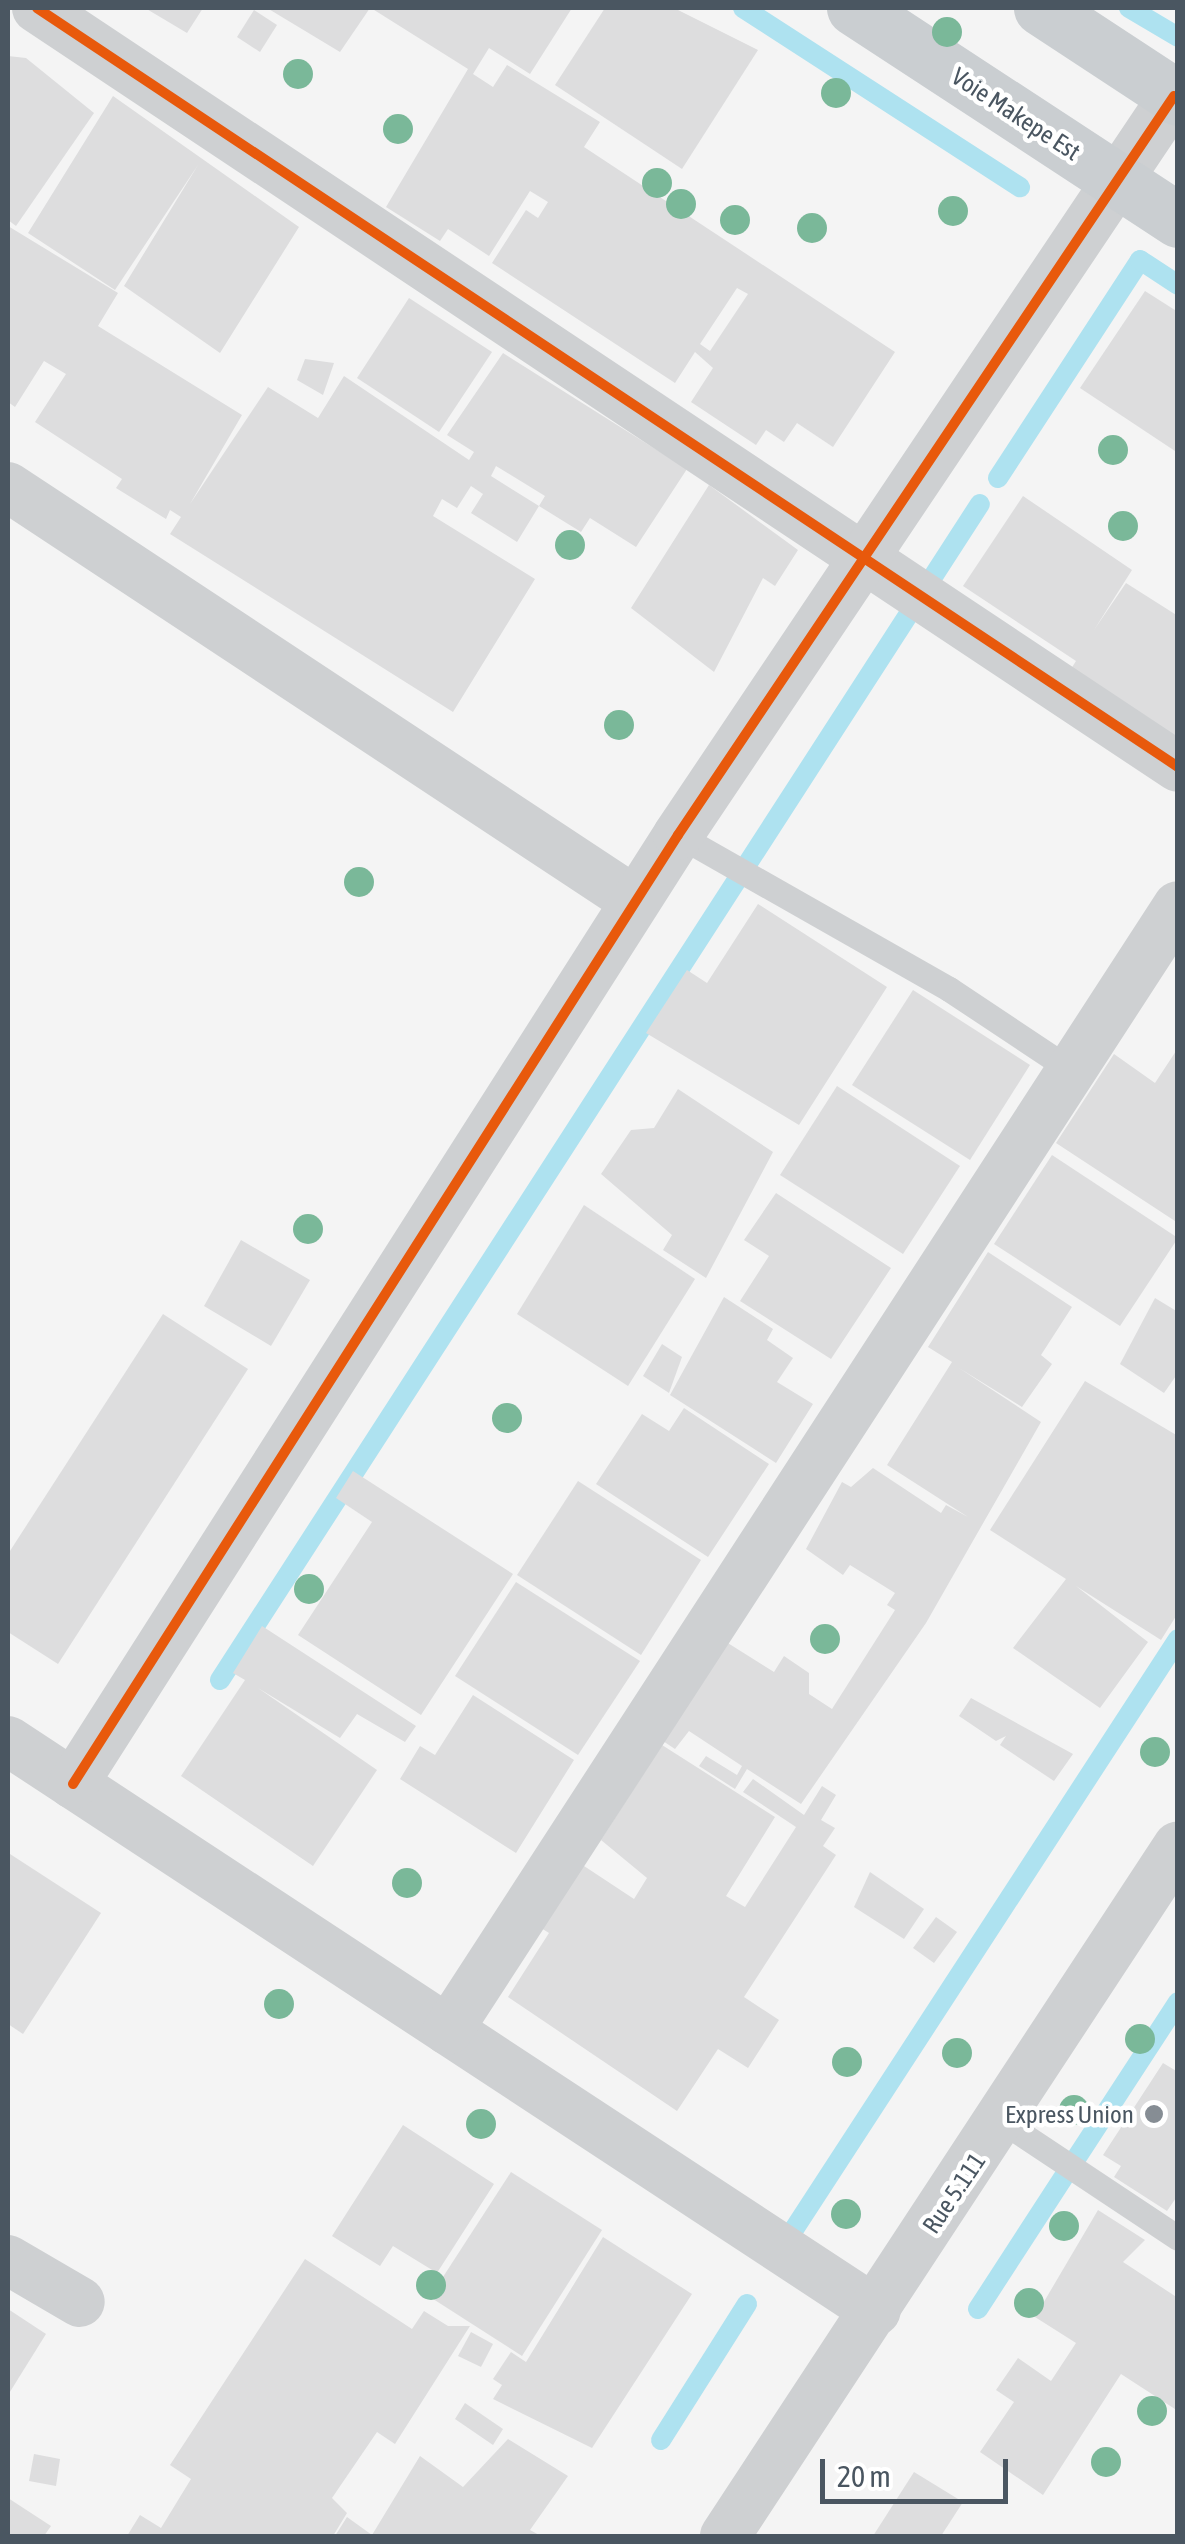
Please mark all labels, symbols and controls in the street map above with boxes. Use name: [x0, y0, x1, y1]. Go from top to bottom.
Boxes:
street label: Voie Makepe Est: [946, 61, 1086, 167]
place label: Express Union: [1005, 2099, 1134, 2129]
marker: Express Union: [1143, 2103, 1165, 2125]
street label: Rue 5.111: [916, 2147, 992, 2239]
scale bar: [825, 2439, 1012, 2501]
text: 20 m: [837, 2459, 891, 2493]

